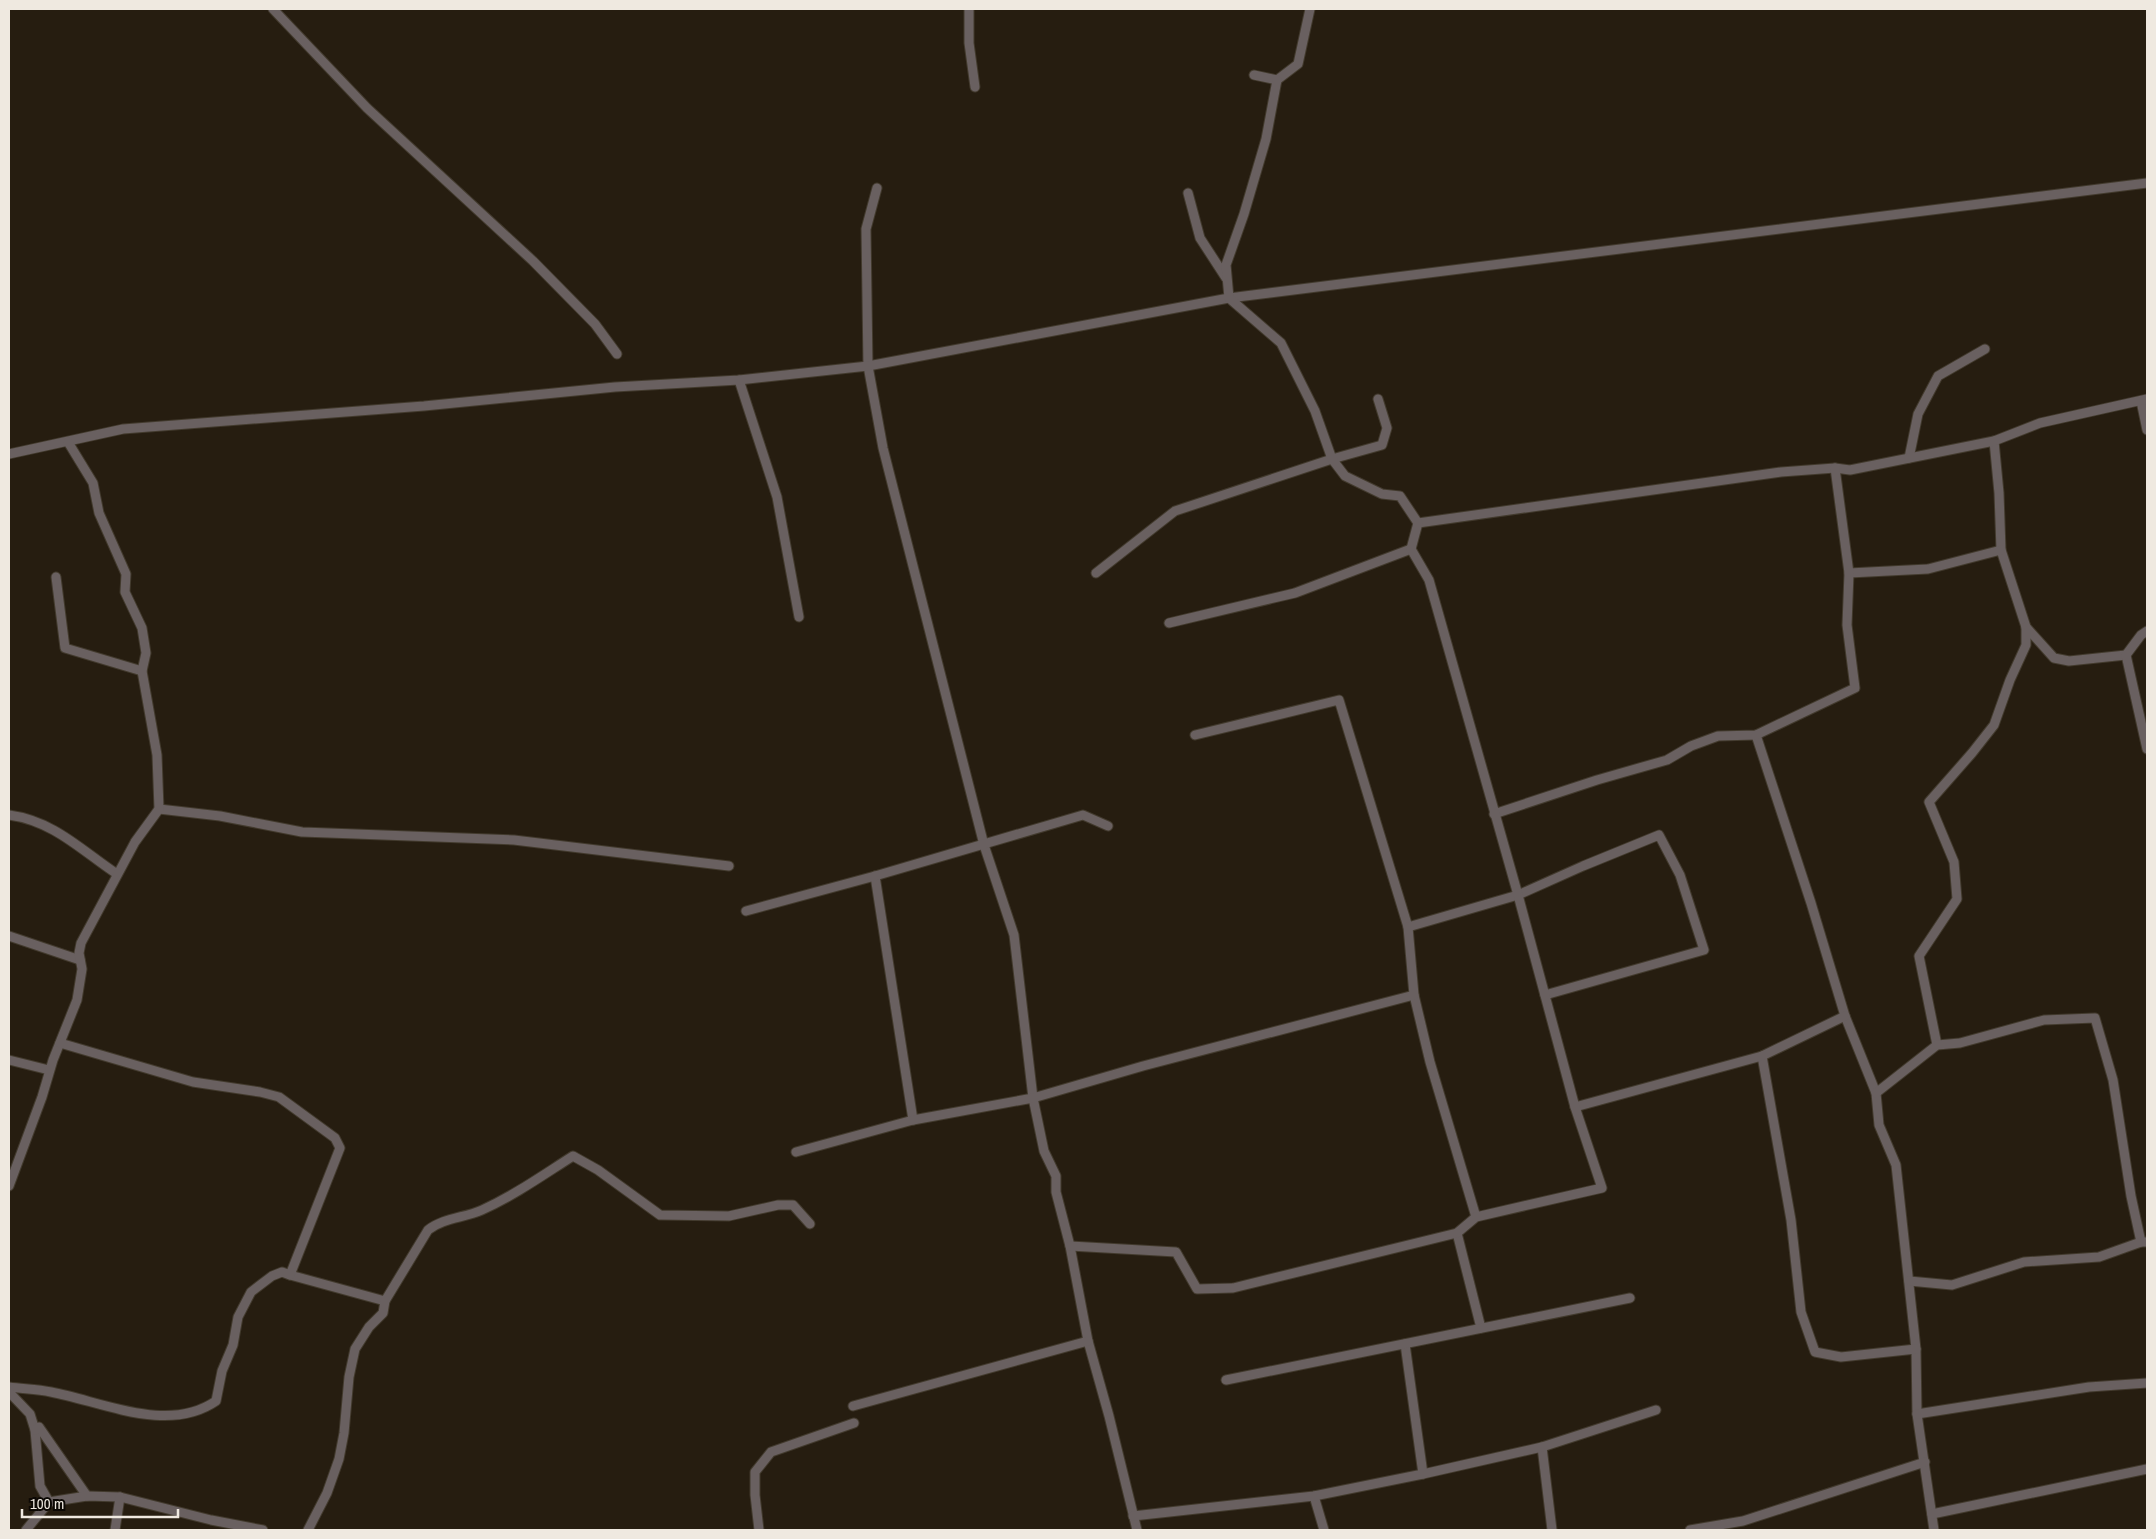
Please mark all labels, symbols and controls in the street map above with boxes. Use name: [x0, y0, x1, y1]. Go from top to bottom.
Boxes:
scale bar: [22, 1486, 179, 1518]
text: 100 m: [30, 1493, 64, 1514]

